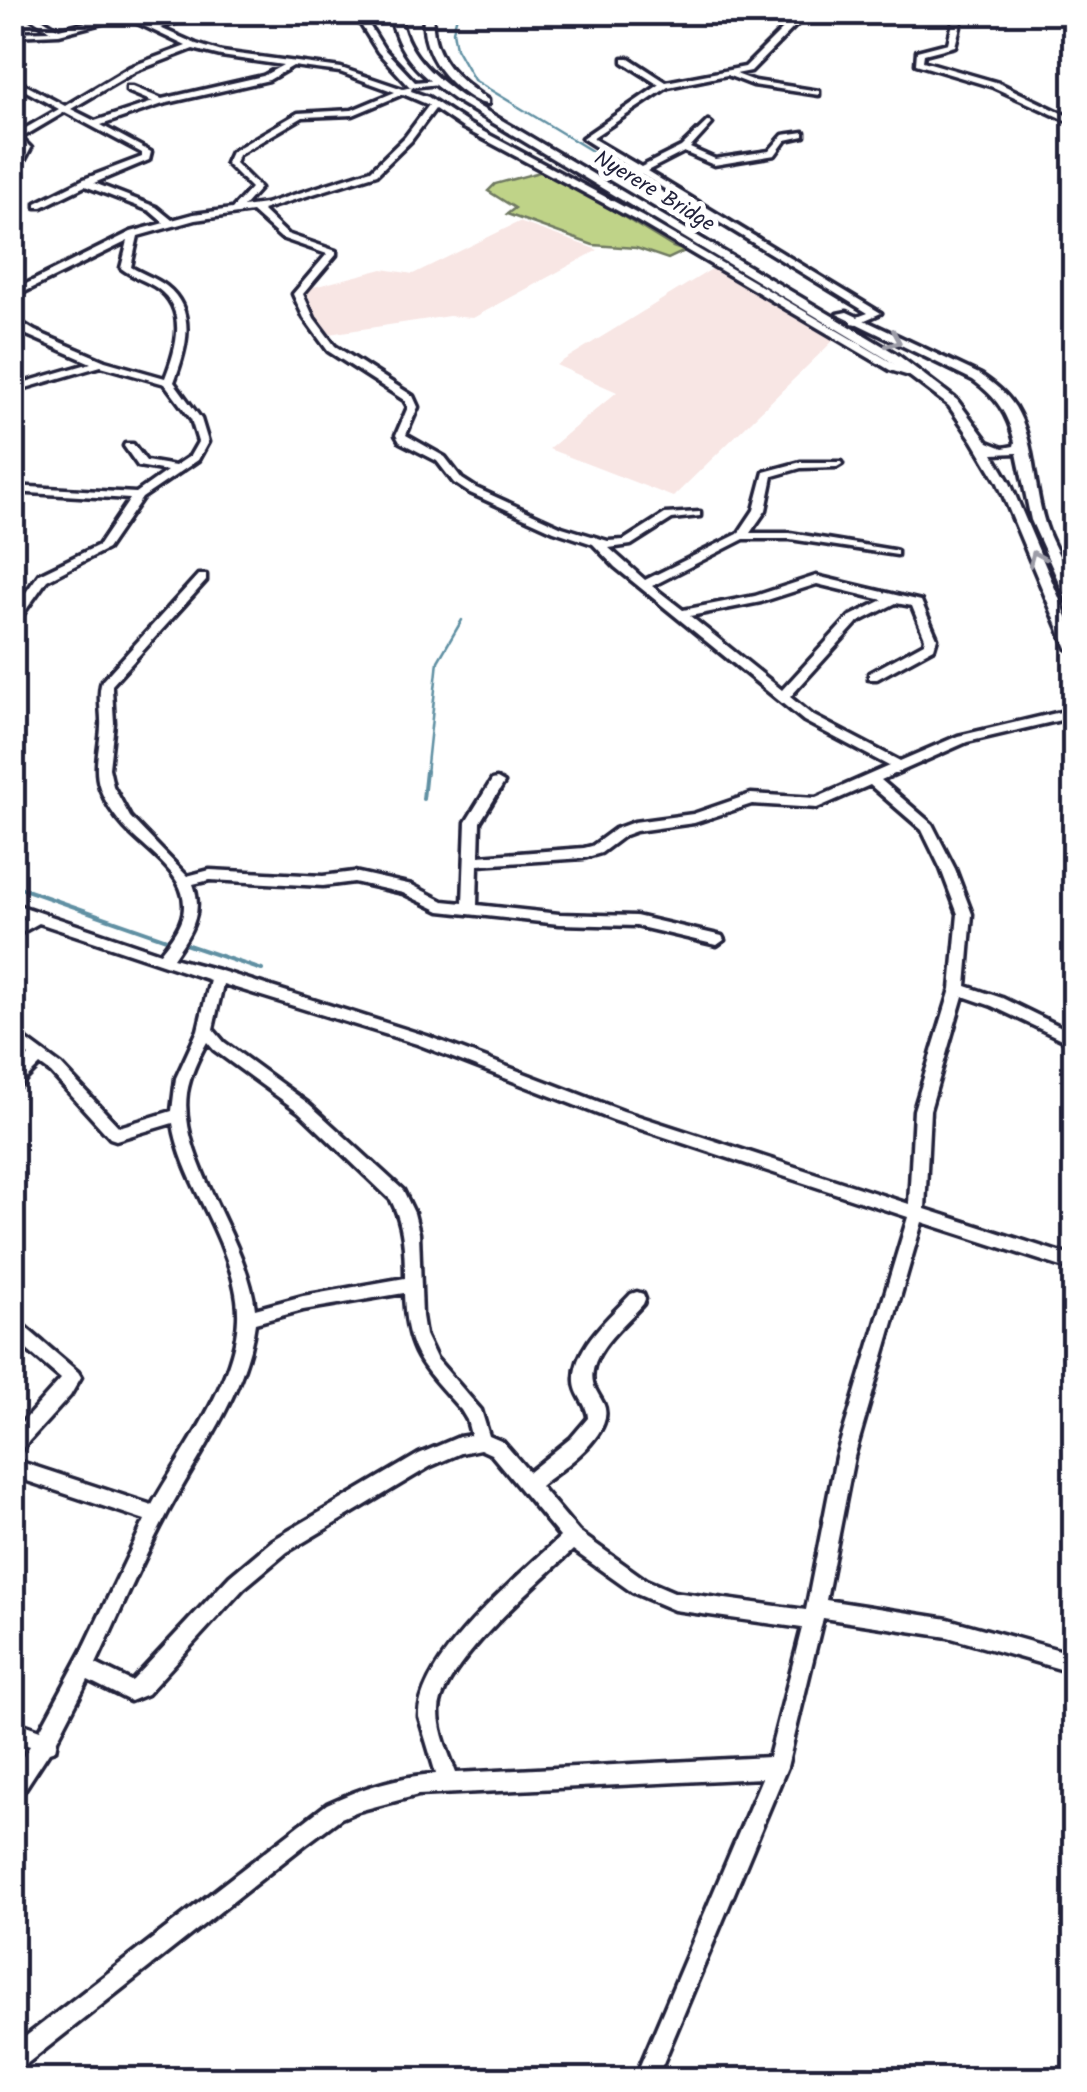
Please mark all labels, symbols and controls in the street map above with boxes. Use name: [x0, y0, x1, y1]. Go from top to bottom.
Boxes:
street label: Nyerere Bridge: [587, 142, 721, 242]
one-way arrow: [884, 327, 902, 347]
one-way arrow: [1028, 550, 1048, 568]

